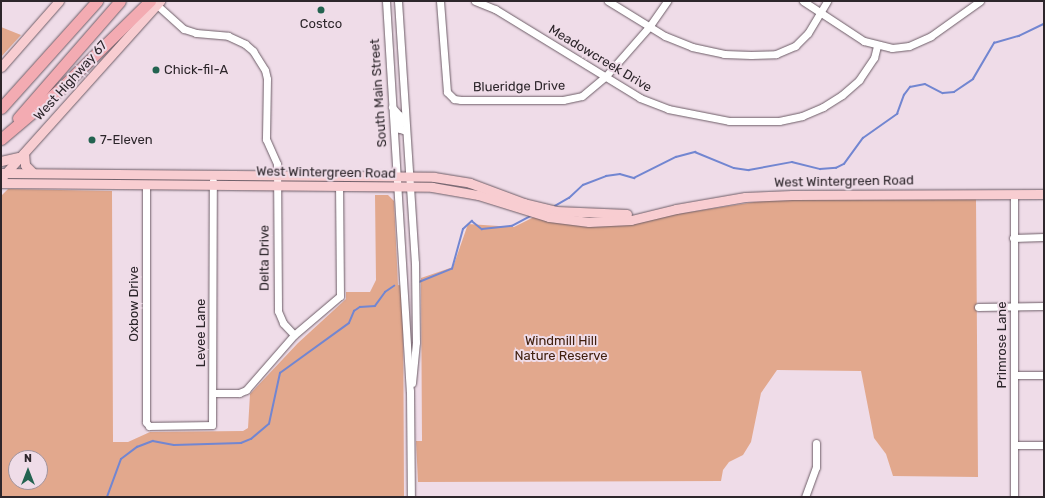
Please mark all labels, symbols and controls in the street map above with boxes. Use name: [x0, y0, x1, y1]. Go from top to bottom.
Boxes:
marker: Costco: [316, 5, 326, 15]
place label: Costco: [300, 16, 342, 32]
street label: Meadowcreek Drive: [546, 22, 654, 96]
street label: West Highway 67: [31, 38, 111, 124]
street label: South Main Street: [367, 38, 391, 148]
place label: Chick-fil-A: [164, 62, 228, 78]
marker: Chick-fil-A: [151, 65, 161, 75]
street label: Blueridge Drive: [473, 78, 565, 96]
place label: 7-Eleven: [100, 132, 153, 148]
marker: 7-Eleven: [87, 135, 97, 145]
street label: West Wintergreen Road: [256, 164, 396, 182]
street label: West Wintergreen Road: [774, 173, 914, 191]
street label: Delta Drive: [257, 225, 273, 291]
street label: Oxbow Drive: [126, 266, 142, 342]
street label: Levee Lane: [193, 299, 209, 367]
street label: Primrose Lane: [994, 301, 1010, 389]
park label: Windmill Hill Nature Reserve: [514, 334, 608, 365]
north arrow: [8, 450, 48, 490]
text: N: [24, 452, 32, 465]

